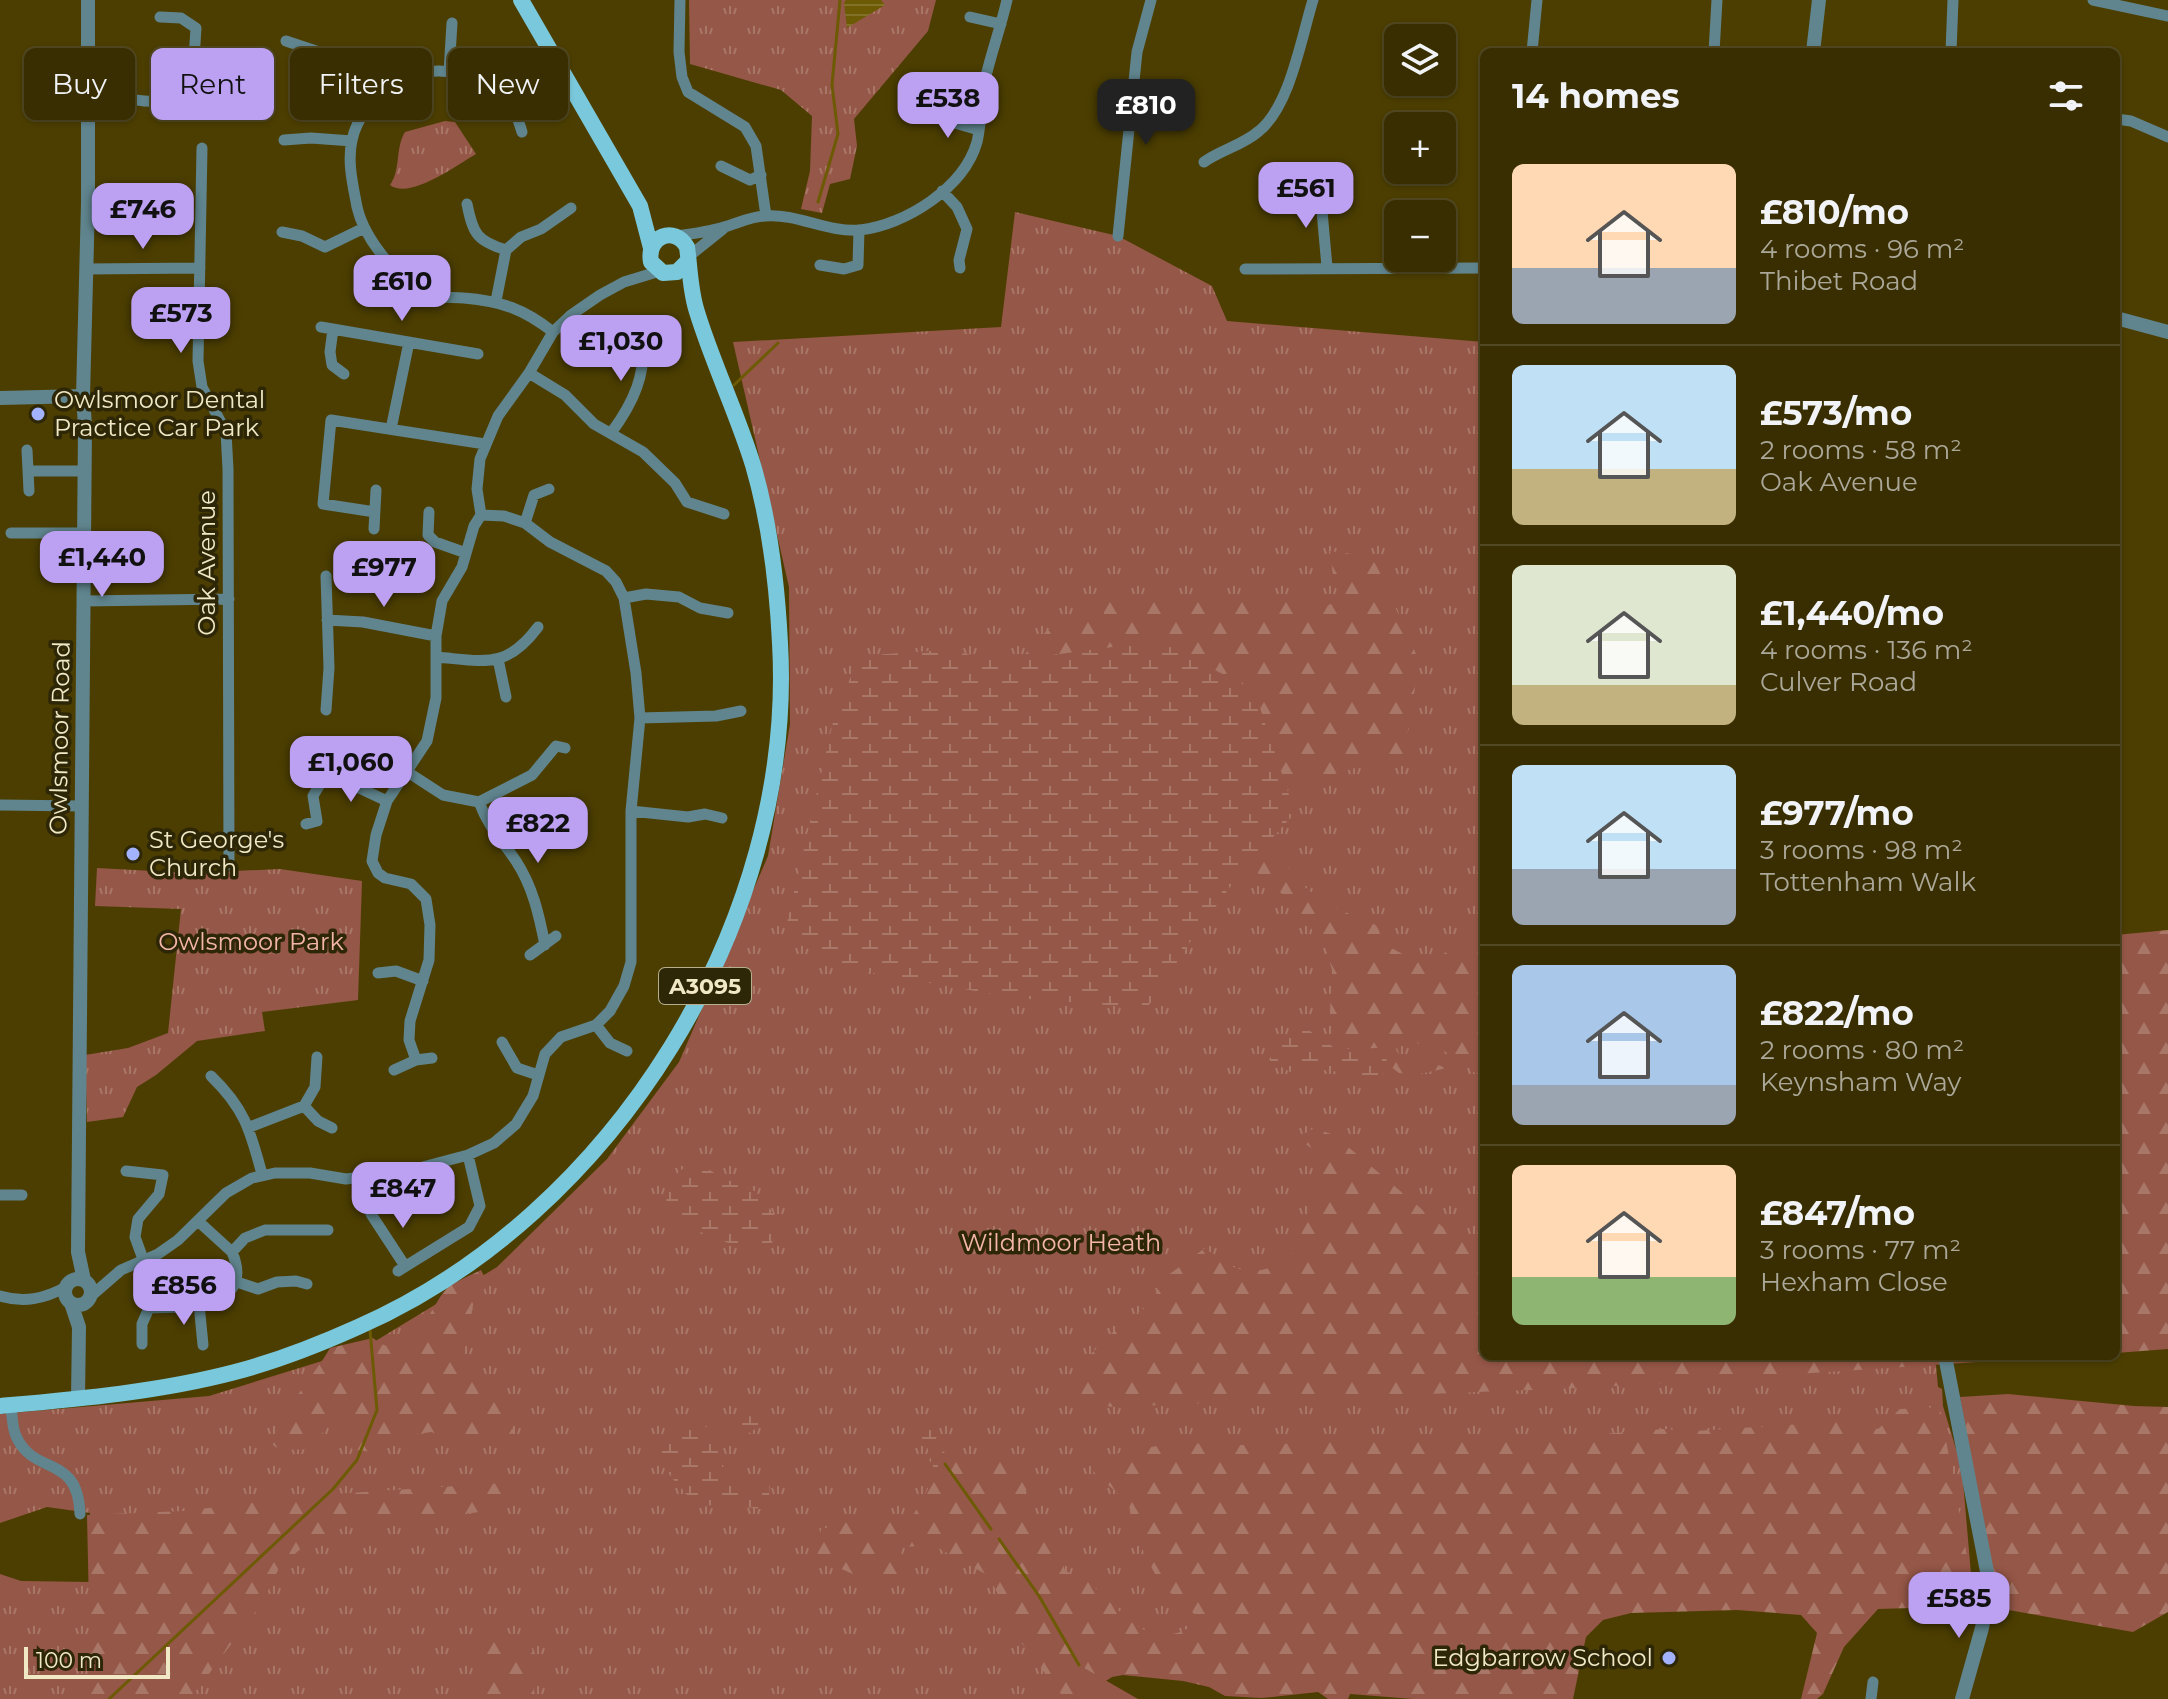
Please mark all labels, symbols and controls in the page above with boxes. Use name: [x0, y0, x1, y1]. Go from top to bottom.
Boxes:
map controls: [1384, 24, 1456, 272]
button: layers: [1384, 24, 1456, 96]
chip: Buy: [24, 48, 135, 120]
chip: Rent: [151, 48, 274, 120]
chip: Filters: [290, 48, 432, 120]
chip: New: [448, 48, 568, 120]
pin: £538: [901, 72, 995, 140]
icon: filters: [2044, 74, 2088, 118]
text: 14 homes: [1512, 75, 1680, 117]
pin: £810: [1099, 79, 1193, 147]
text: £538: [916, 82, 980, 114]
text: £810: [1115, 89, 1177, 121]
button: +: [1384, 112, 1456, 184]
pin: £561: [1259, 162, 1353, 230]
text: £561: [1276, 172, 1336, 204]
pin: £746: [96, 183, 190, 251]
text: £810/mo: [1760, 191, 1909, 233]
text: £746: [110, 193, 176, 225]
icon: home: [1576, 196, 1672, 292]
button: −: [1384, 200, 1456, 272]
text: 4 rooms · 96 m²: [1760, 233, 1964, 265]
pin: £610: [355, 255, 449, 323]
text: £610: [372, 265, 432, 297]
text: Thibet Road: [1760, 265, 1918, 297]
pin: £573: [134, 287, 228, 355]
text: £573: [149, 297, 213, 329]
pin: £1,030: [556, 315, 686, 383]
text: £1,030: [579, 325, 663, 357]
place label: Owlsmoor Dental Practice Car Park: [54, 385, 265, 442]
text: £573/mo: [1760, 392, 1912, 434]
icon: home: [1576, 397, 1672, 493]
marker: Owlsmoor Dental Practice Car Park: [29, 405, 47, 423]
text: 2 rooms · 58 m²: [1760, 434, 1962, 466]
text: Oak Avenue: [1760, 466, 1918, 498]
street label: Oak Avenue: [192, 490, 221, 636]
pin: £1,440: [37, 531, 167, 599]
text: £1,440: [58, 541, 146, 573]
pin: £977: [337, 541, 431, 609]
text: £977: [351, 551, 417, 583]
text: £1,440/mo: [1760, 592, 1944, 634]
icon: home: [1576, 597, 1672, 693]
text: 4 rooms · 136 m²: [1760, 634, 1973, 666]
street label: Owlsmoor Road: [43, 641, 76, 835]
text: Culver Road: [1760, 666, 1917, 698]
pin: £1,060: [286, 736, 416, 804]
text: £1,060: [308, 746, 394, 778]
text: £977/mo: [1760, 792, 1914, 834]
pin: £822: [491, 797, 585, 865]
icon: home: [1576, 797, 1672, 893]
text: £822: [506, 807, 570, 839]
place label: St George's Church: [149, 825, 284, 882]
text: 3 rooms · 98 m²: [1760, 834, 1963, 866]
marker: St George's Church: [124, 845, 142, 863]
text: Tottenham Walk: [1760, 866, 1976, 898]
park label: Owlsmoor Park: [158, 927, 344, 956]
road number: A3095: [659, 968, 751, 1004]
text: £822/mo: [1760, 992, 1914, 1034]
icon: home: [1576, 997, 1672, 1093]
text: 2 rooms · 80 m²: [1760, 1034, 1964, 1066]
text: Keynsham Way: [1760, 1066, 1961, 1098]
pin: £847: [356, 1162, 450, 1230]
text: £847: [370, 1172, 436, 1204]
text: £847/mo: [1760, 1192, 1915, 1234]
icon: home: [1576, 1197, 1672, 1293]
park label: Wildmoor Heath: [961, 1228, 1161, 1257]
text: 3 rooms · 77 m²: [1760, 1234, 1961, 1266]
pin: £856: [137, 1259, 231, 1327]
text: Hexham Close: [1760, 1266, 1948, 1298]
text: £856: [151, 1269, 217, 1301]
pin: £585: [1912, 1572, 2006, 1640]
text: £585: [1926, 1582, 1992, 1614]
scale bar: [24, 1643, 170, 1679]
place label: Edgbarrow School: [1432, 1643, 1653, 1672]
text: 100 m: [36, 1647, 102, 1674]
marker: Edgbarrow School: [1660, 1649, 1678, 1667]

